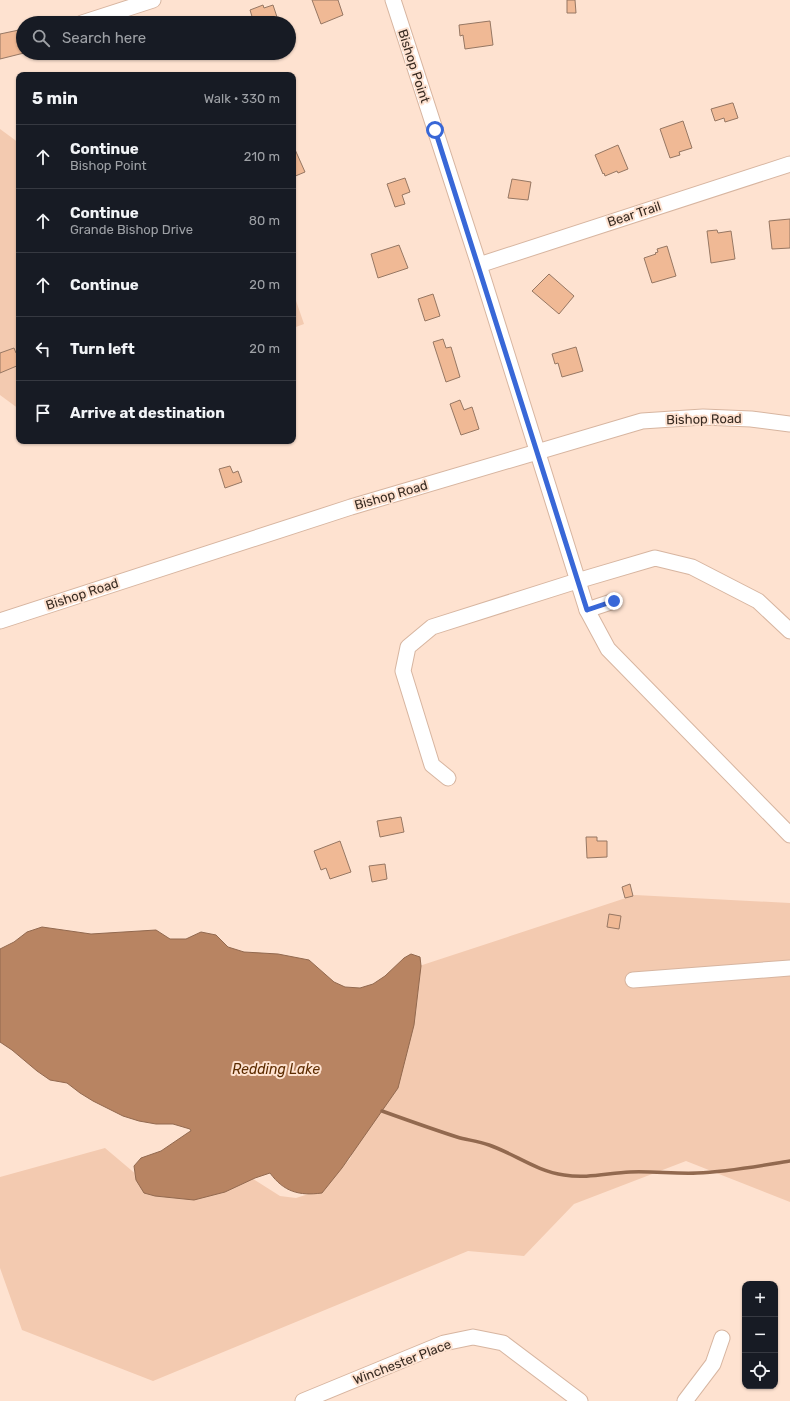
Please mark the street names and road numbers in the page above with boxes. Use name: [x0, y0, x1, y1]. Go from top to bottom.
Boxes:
street label: Bishop Point: [395, 27, 433, 105]
street label: Bear Trail: [605, 198, 663, 230]
street label: Bishop Road: [666, 411, 742, 427]
street label: Bishop Road: [353, 477, 429, 513]
street label: Bishop Road: [44, 575, 120, 613]
street label: Winchester Place: [351, 1336, 453, 1388]

